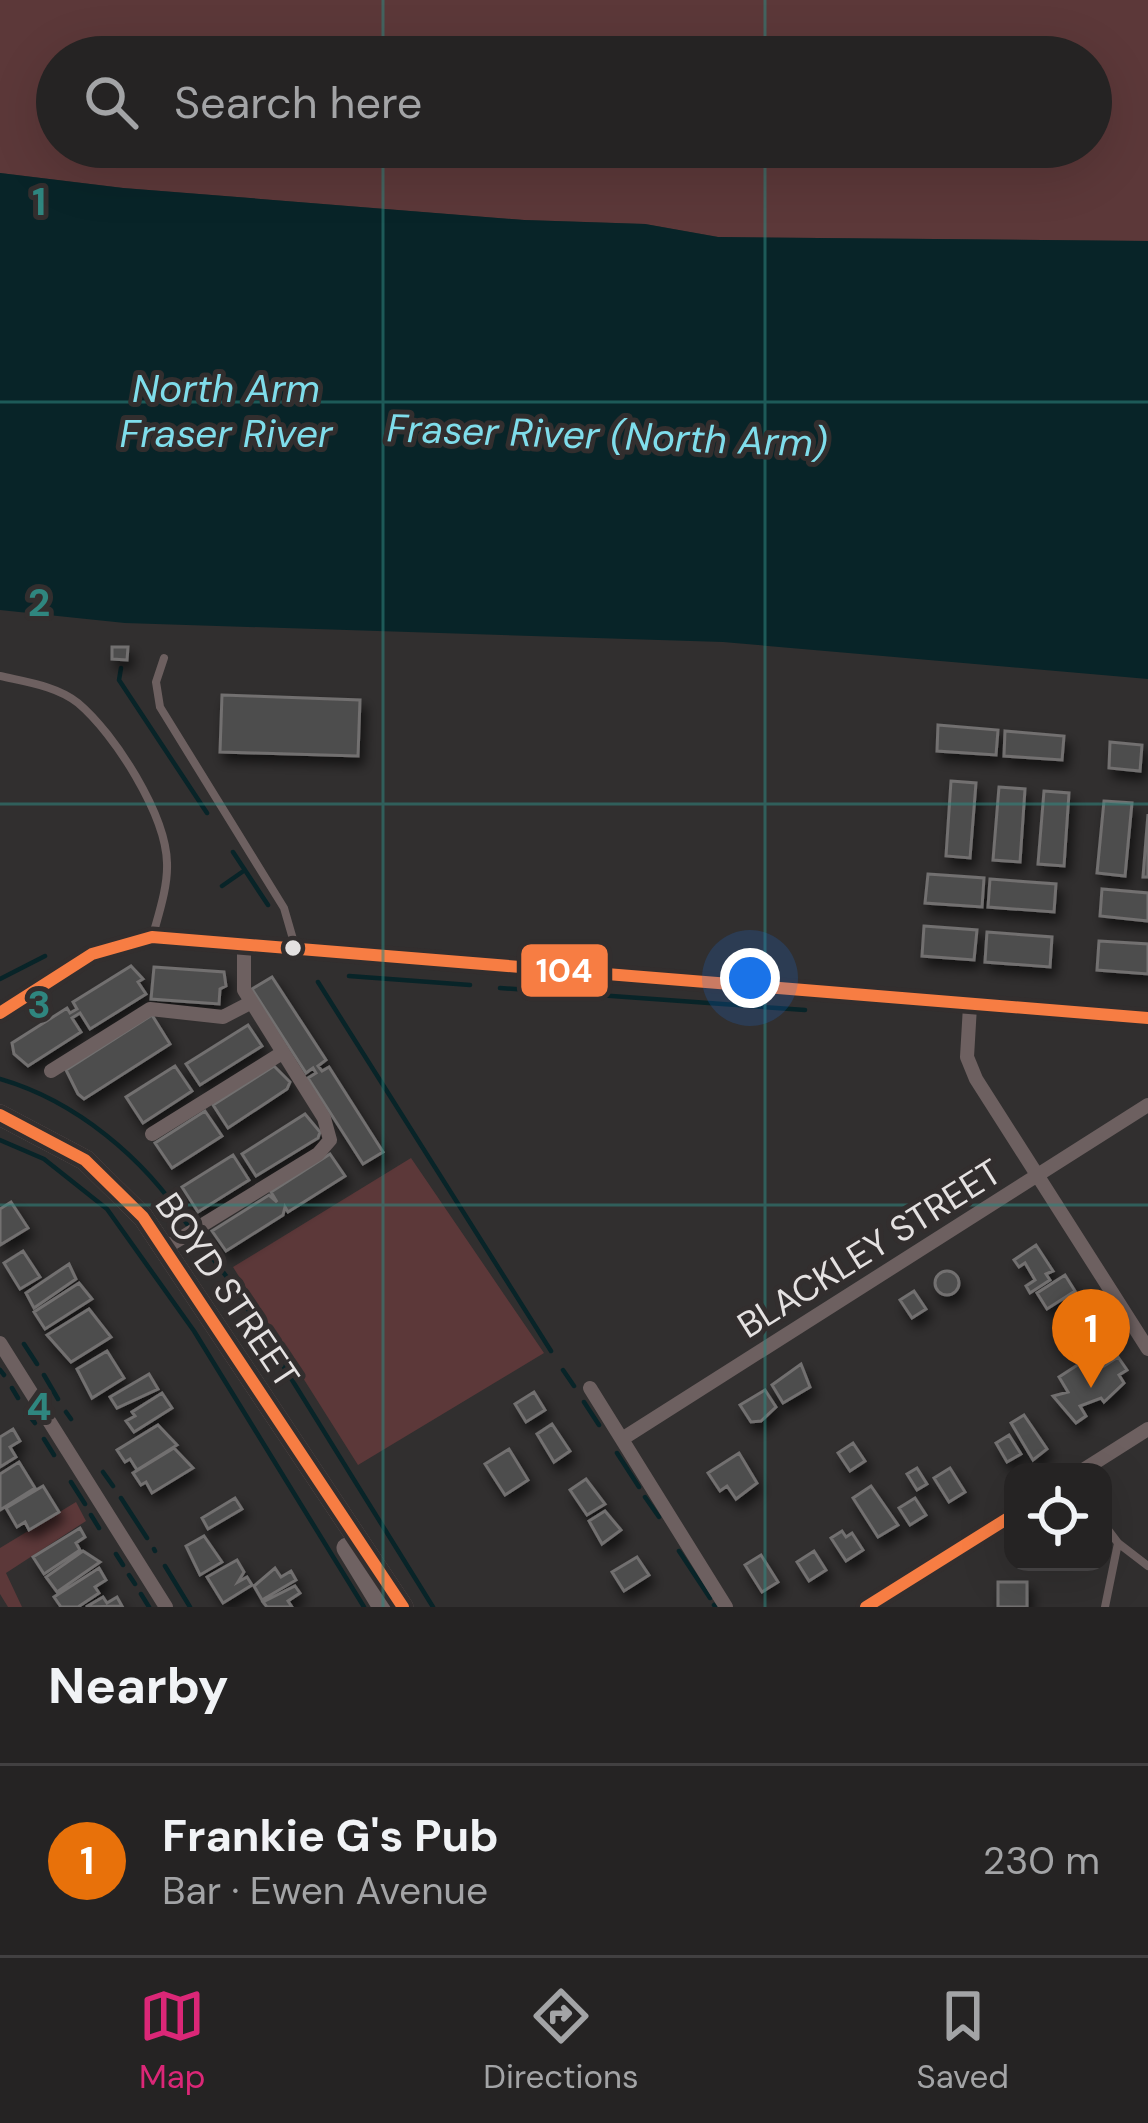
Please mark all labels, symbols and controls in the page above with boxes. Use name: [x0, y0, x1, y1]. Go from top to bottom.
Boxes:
search box: [36, 36, 1112, 168]
icon: search: [78, 69, 144, 135]
text: Search here: [174, 73, 422, 132]
text: 1: [32, 176, 46, 227]
water label: North Arm Fraser River: [120, 363, 334, 459]
water label: Fraser River (North Arm): [386, 402, 828, 469]
text: 2: [28, 577, 50, 628]
unlabelled marker: [282, 937, 304, 959]
line badge: 104: [519, 942, 610, 999]
your location: [720, 948, 780, 1008]
text: 104: [536, 949, 592, 992]
text: 3: [27, 979, 51, 1030]
street label: BLACKLEY STREET: [729, 1148, 1010, 1348]
street label: BOYD STREET: [145, 1184, 310, 1397]
pin: 1: [1052, 1289, 1130, 1388]
text: 4: [26, 1381, 52, 1432]
map controls: [1004, 1463, 1112, 1571]
button: locate: [1004, 1463, 1112, 1571]
text: Nearby: [48, 1652, 229, 1719]
text: Frankie G's Pub: [162, 1806, 499, 1865]
text: 1: [80, 1835, 94, 1886]
text: 230 m: [983, 1835, 1100, 1886]
text: Bar · Ewen Avenue: [162, 1865, 488, 1916]
tab: Map: [139, 1983, 205, 2098]
tab: Directions: [483, 1983, 639, 2098]
tab: Saved: [917, 1983, 1009, 2098]

